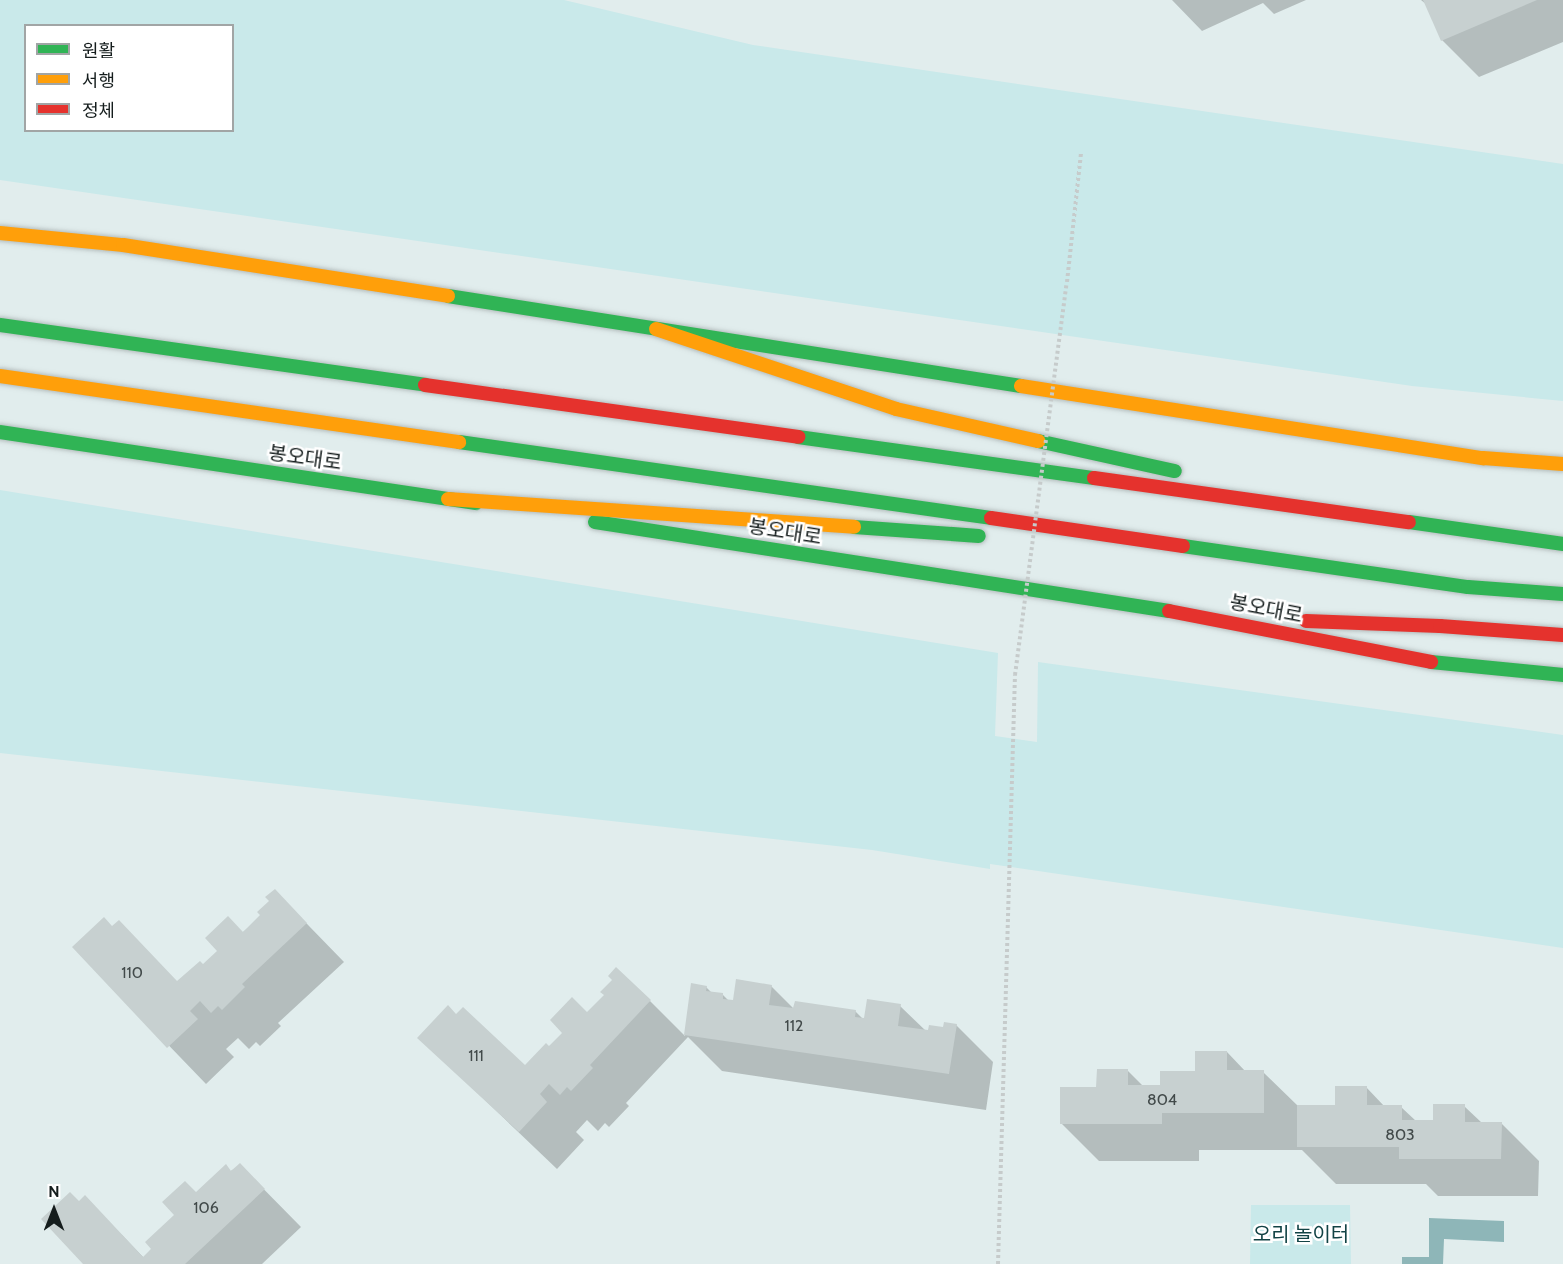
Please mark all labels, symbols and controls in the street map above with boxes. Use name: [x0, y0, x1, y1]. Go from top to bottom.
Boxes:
legend: [24, 24, 234, 132]
text: 원활: [82, 40, 115, 62]
text: 서행: [82, 70, 115, 92]
text: 정체: [82, 100, 115, 122]
street label: 봉오대로: [267, 441, 343, 475]
street label: 봉오대로: [747, 514, 823, 550]
street label: 봉오대로: [1228, 590, 1304, 628]
house number: 110: [121, 963, 143, 983]
house number: 112: [785, 1016, 803, 1036]
house number: 111: [468, 1046, 484, 1066]
house number: 804: [1147, 1090, 1177, 1110]
house number: 803: [1385, 1125, 1415, 1145]
north arrow: [24, 1180, 84, 1240]
text: N: [48, 1182, 60, 1201]
house number: 106: [193, 1198, 219, 1218]
park label: 오리 놀이터: [1253, 1222, 1349, 1246]

